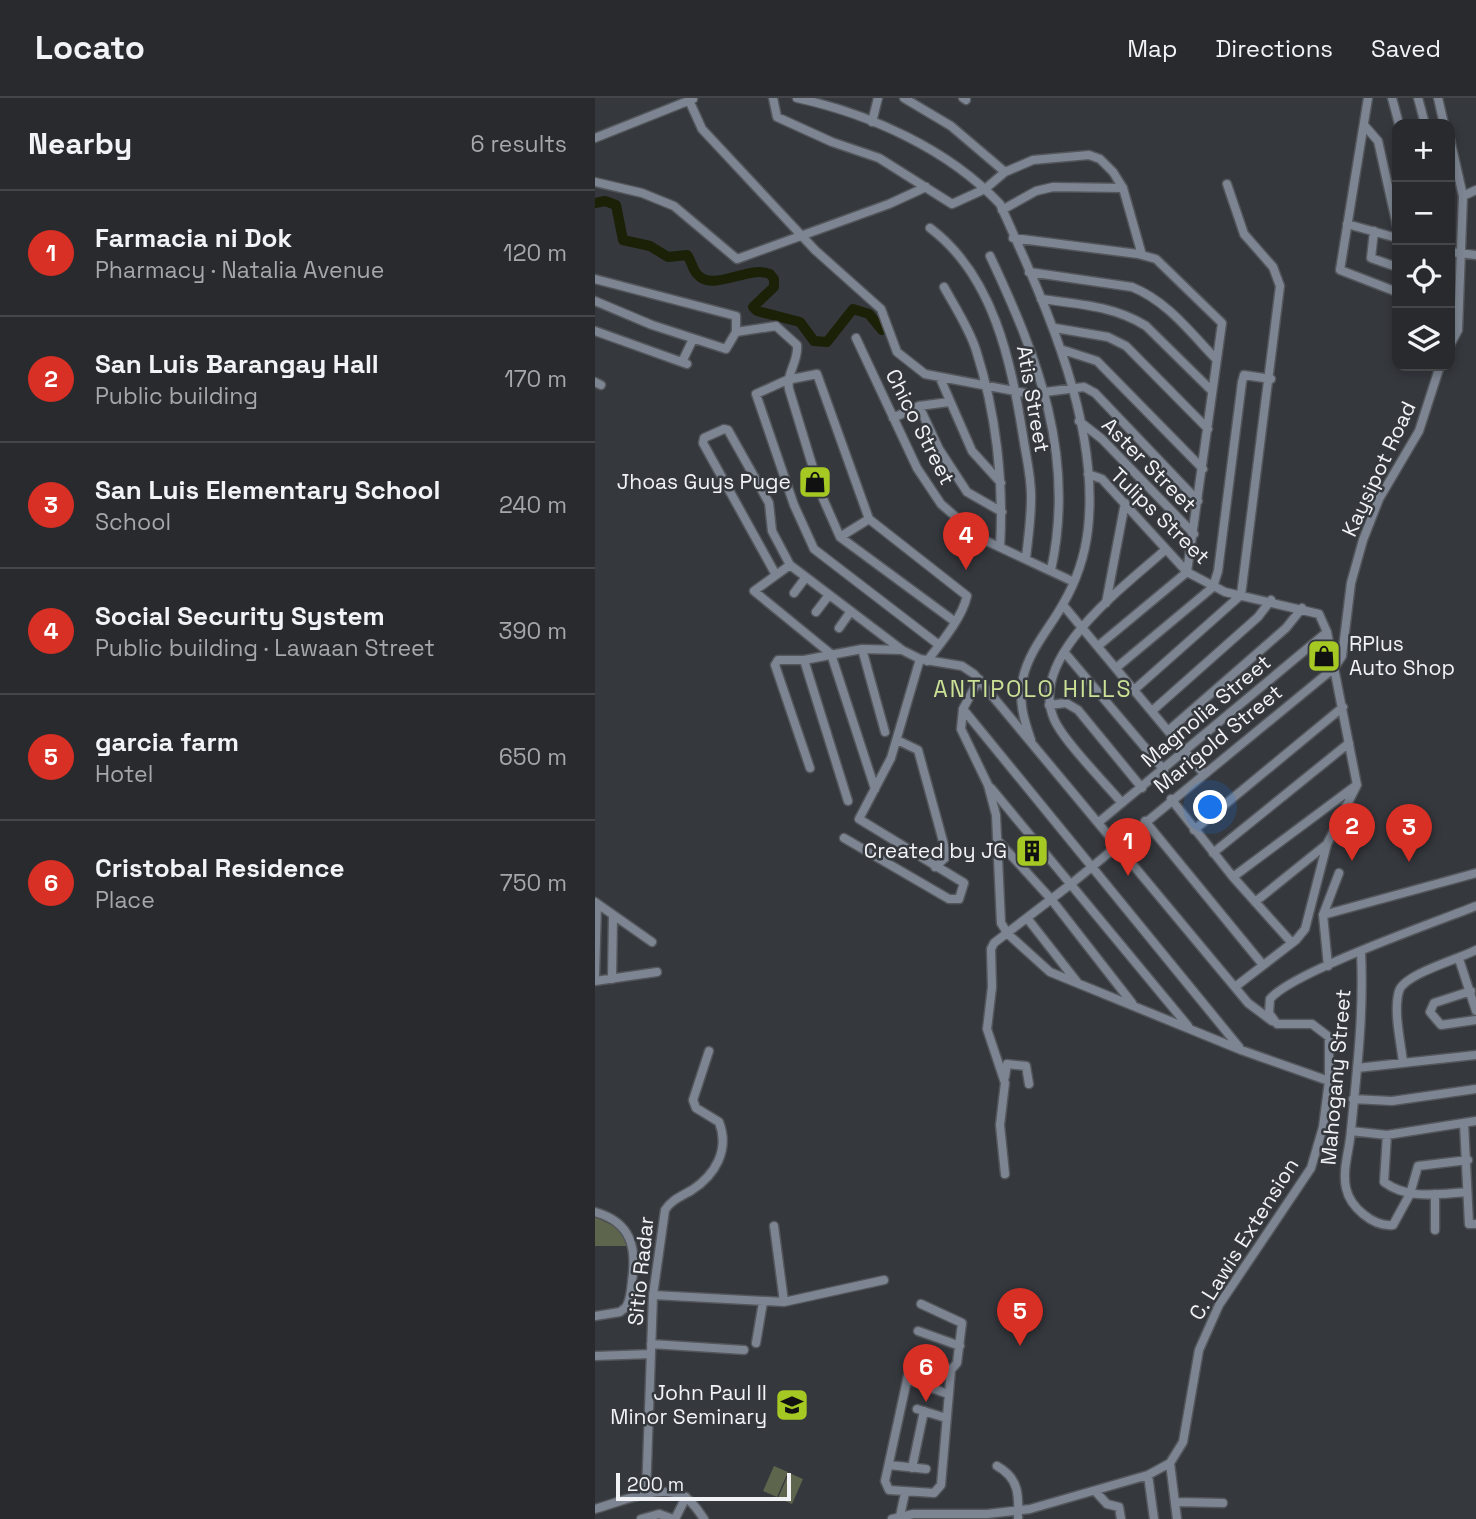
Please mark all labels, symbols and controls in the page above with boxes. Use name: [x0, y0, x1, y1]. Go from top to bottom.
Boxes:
text: Locato: [35, 27, 145, 69]
text: Map: [1127, 33, 1177, 64]
text: Directions: [1215, 33, 1333, 64]
text: Saved: [1371, 33, 1441, 64]
map controls: [1392, 119, 1455, 371]
button: +: [1392, 119, 1455, 182]
text: Nearby: [28, 124, 132, 163]
text: 6 results: [471, 129, 567, 159]
button: −: [1392, 182, 1455, 245]
text: Farmacia ni Dok: [95, 221, 292, 255]
text: 1: [46, 238, 56, 268]
text: 120 m: [503, 238, 567, 268]
button: locate: [1392, 245, 1455, 308]
text: Pharmacy · Natalia Avenue: [95, 255, 384, 285]
button: layers: [1392, 308, 1455, 371]
street label: Atis Street: [1011, 343, 1056, 455]
text: San Luis Barangay Hall: [95, 347, 379, 381]
text: 2: [44, 364, 58, 394]
text: 170 m: [504, 364, 567, 394]
street label: Chico Street: [880, 364, 961, 489]
text: Public building: [95, 381, 258, 411]
street label: Kaysipot Road: [1335, 397, 1422, 541]
street label: Aster Street: [1096, 412, 1202, 518]
street label: Tulips Street: [1105, 461, 1216, 570]
shop icon: Jhoas Guys Puge: [796, 463, 834, 501]
place label: Jhoas Guys Puge: [617, 468, 791, 495]
text: San Luis Elementary School: [95, 473, 440, 507]
text: 3: [44, 490, 58, 520]
text: 240 m: [499, 490, 567, 520]
text: School: [95, 507, 171, 537]
pin: 4: [943, 512, 989, 570]
text: Social Security System: [95, 599, 385, 633]
text: 4: [44, 616, 58, 646]
text: 390 m: [499, 616, 567, 646]
place label: RPlus Auto Shop: [1349, 630, 1455, 681]
text: Public building · Lawaan Street: [95, 633, 435, 663]
shop icon: RPlus Auto Shop: [1305, 637, 1343, 675]
street label: Magnolia Street: [1135, 648, 1276, 773]
district label: ANTIPOLO HILLS: [933, 674, 1133, 704]
street label: Marigold Street: [1148, 678, 1288, 799]
text: garcia farm: [95, 725, 239, 759]
text: 5: [44, 742, 58, 772]
text: 650 m: [499, 742, 567, 772]
text: Hotel: [95, 759, 153, 789]
your location: [1193, 790, 1227, 824]
pin: 2: [1329, 803, 1375, 861]
pin: 3: [1386, 804, 1432, 862]
pin: 1: [1105, 818, 1151, 876]
building icon: Created by JG: [1013, 832, 1051, 870]
place label: Created by JG: [864, 837, 1007, 864]
text: Cristobal Residence: [95, 851, 345, 885]
text: 6: [44, 868, 58, 898]
text: 750 m: [500, 868, 567, 898]
text: Place: [95, 885, 155, 915]
street label: Mahogany Street: [1314, 988, 1357, 1166]
street label: C. Lawis Extension: [1183, 1153, 1304, 1325]
street label: Sitio Radar: [621, 1215, 660, 1327]
pin: 5: [997, 1288, 1043, 1346]
pin: 6: [903, 1344, 949, 1402]
place label: John Paul II Minor Seminary: [610, 1379, 767, 1430]
school or university icon: John Paul II Minor Seminary: [773, 1386, 811, 1424]
scale bar: [616, 1470, 791, 1502]
text: 200 m: [627, 1472, 684, 1497]

